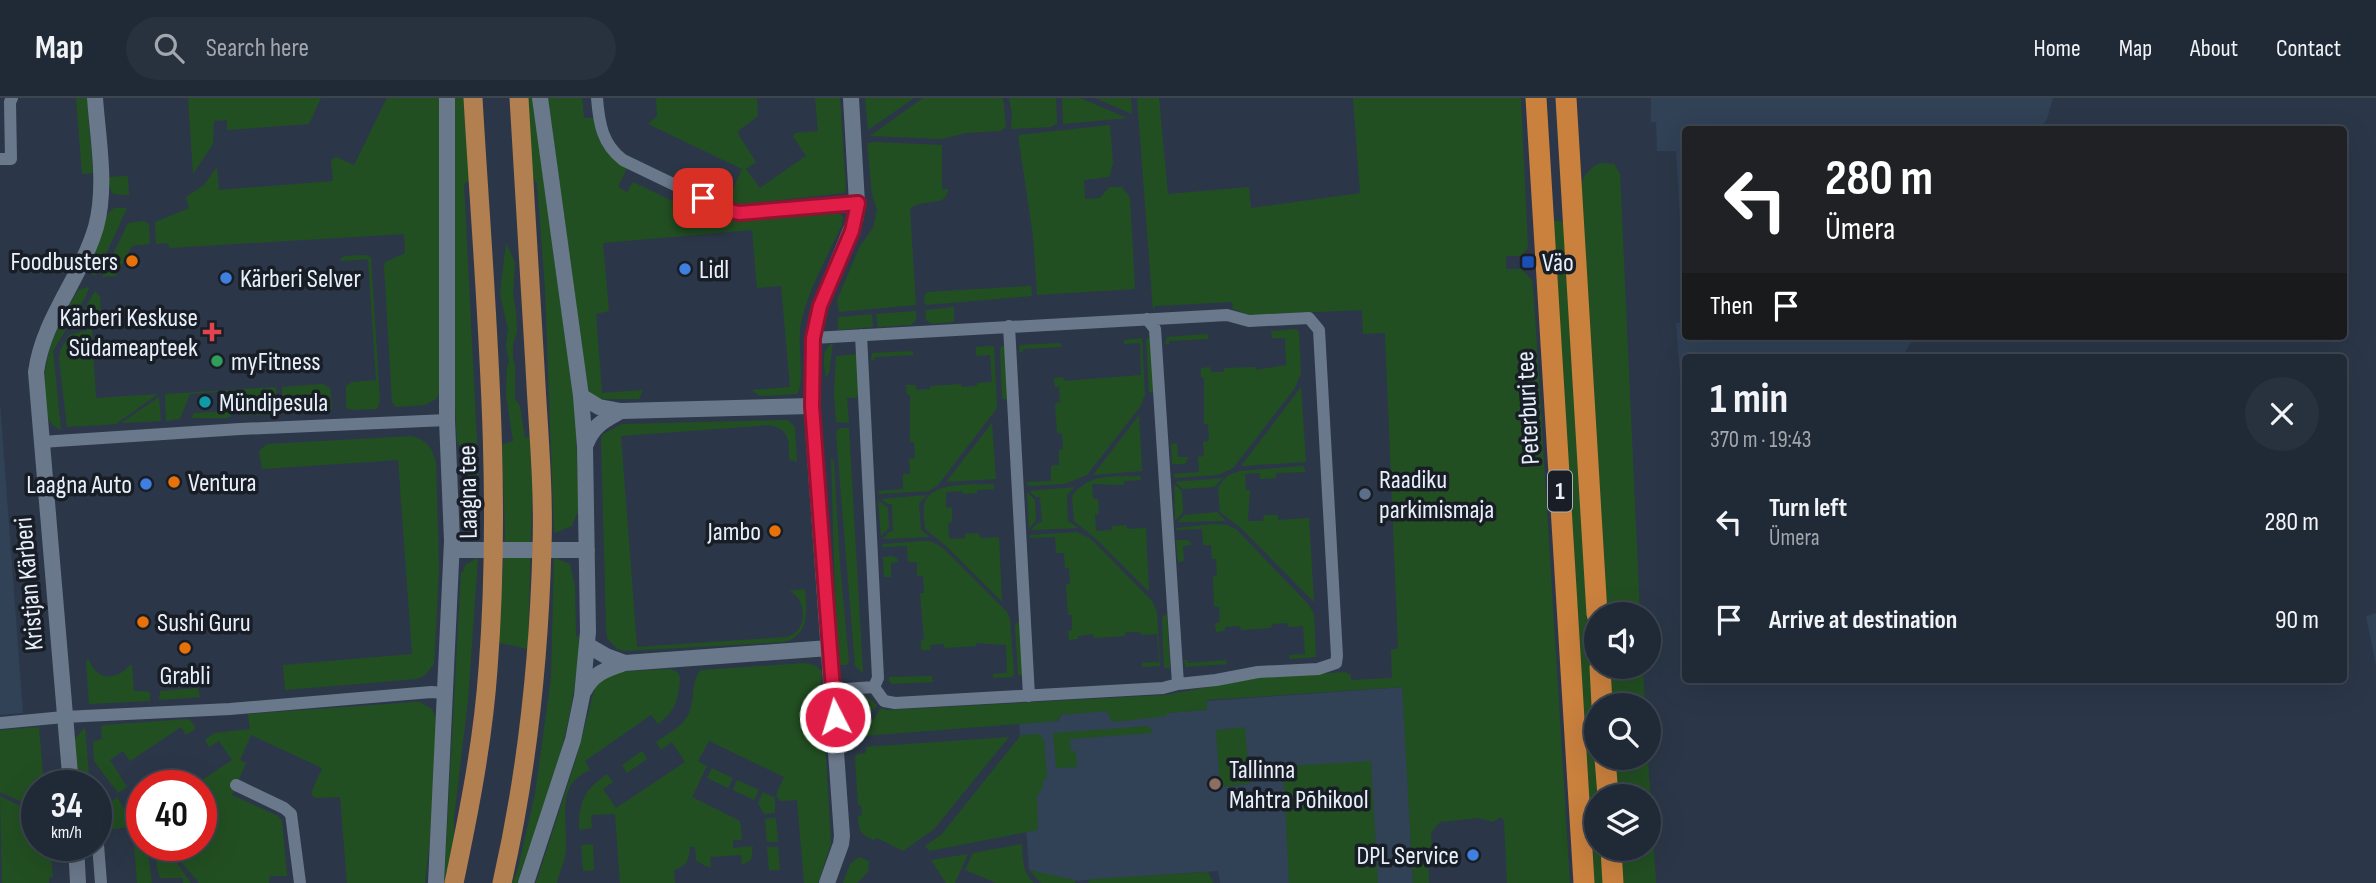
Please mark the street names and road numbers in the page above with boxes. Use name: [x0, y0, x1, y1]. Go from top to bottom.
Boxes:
street label: Peterburi tee: [1510, 350, 1547, 465]
street label: Laagna tee: [452, 445, 485, 539]
road number: 1: [1548, 470, 1572, 512]
street label: Kristjan Kärberi: [8, 516, 51, 652]

